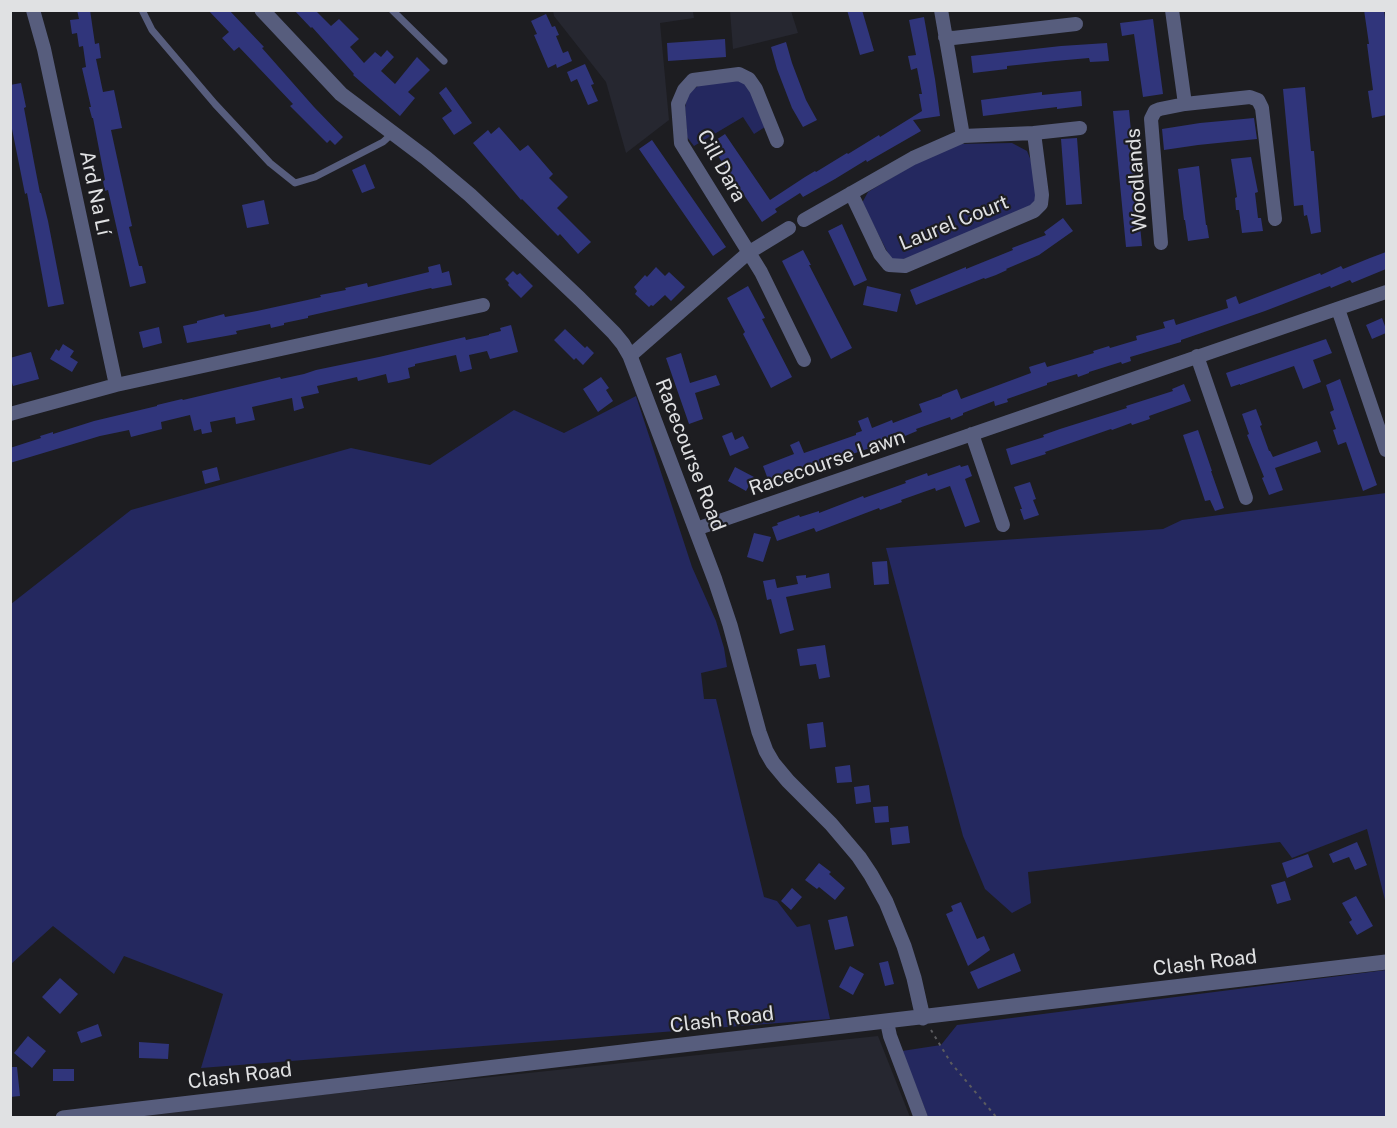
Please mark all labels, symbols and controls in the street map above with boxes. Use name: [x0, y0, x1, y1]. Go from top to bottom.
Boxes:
street label: Cill Dara: [691, 126, 751, 206]
street label: Woodlands: [1121, 128, 1153, 232]
street label: Ard Na Lí: [74, 148, 116, 238]
street label: Laurel Court: [896, 190, 1012, 256]
street label: Racecourse Road: [650, 375, 730, 535]
street label: Racecourse Lawn: [746, 425, 908, 501]
street label: Clash Road: [1152, 945, 1258, 981]
street label: Clash Road: [669, 1002, 775, 1038]
street label: Clash Road: [187, 1058, 293, 1094]

